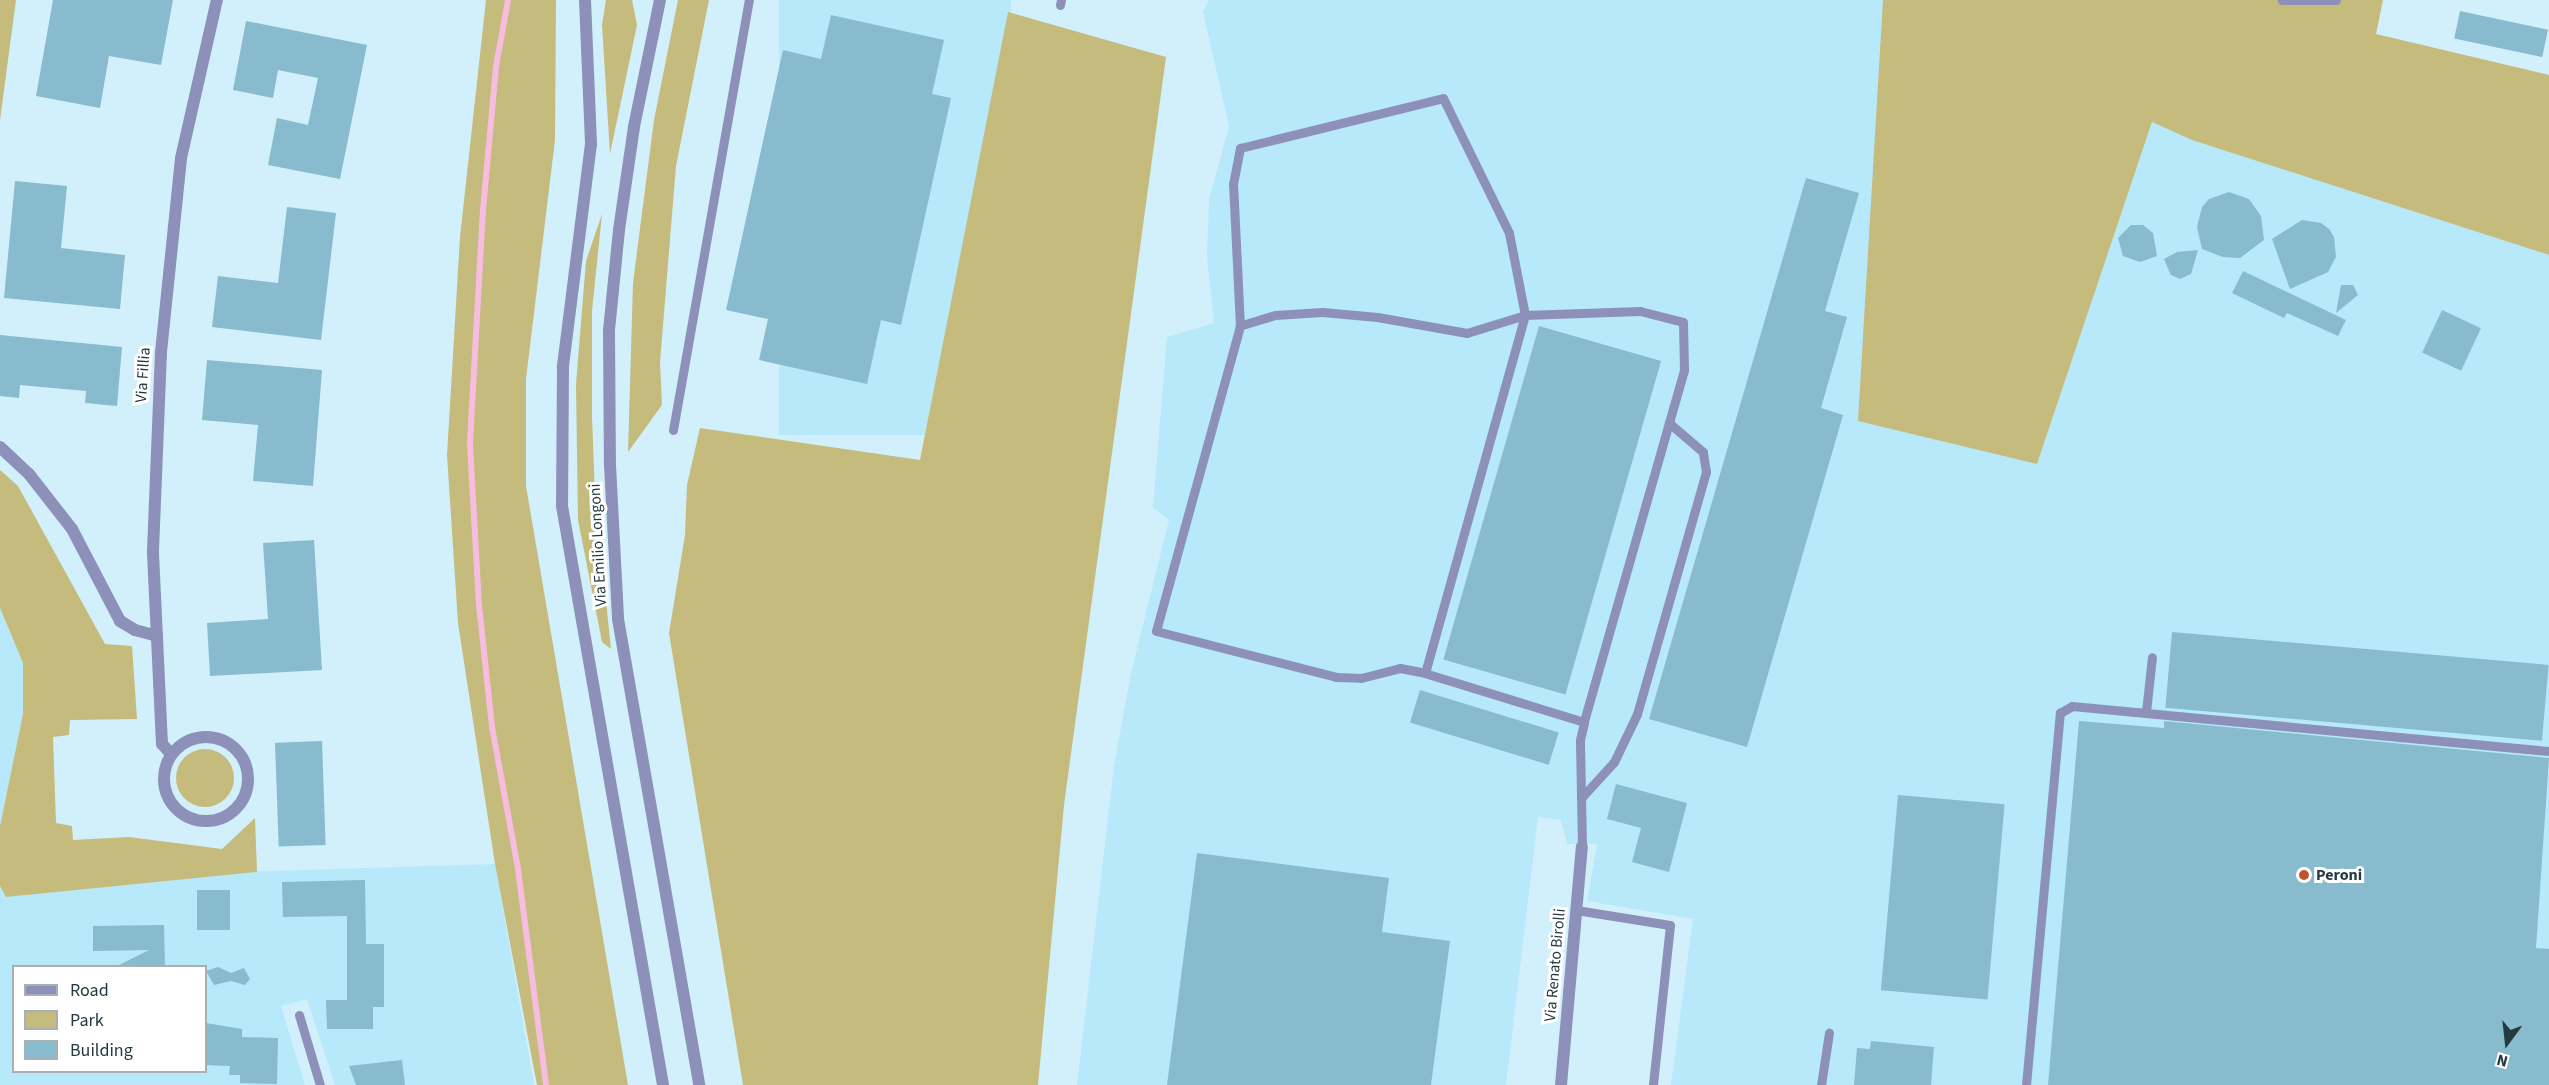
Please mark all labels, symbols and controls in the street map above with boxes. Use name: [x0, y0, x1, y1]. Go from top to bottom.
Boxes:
street label: Via Fillia: [131, 347, 155, 403]
street label: Via Emilio Longoni: [585, 483, 611, 607]
place label: Peroni: [2316, 865, 2362, 885]
marker: Peroni: [2297, 868, 2311, 882]
street label: Via Renato Birolli: [1540, 908, 1570, 1022]
legend: [12, 965, 207, 1073]
text: Road: [70, 978, 109, 1003]
text: Park: [70, 1008, 104, 1033]
north arrow: [2477, 1013, 2537, 1073]
text: Building: [70, 1038, 133, 1063]
text: N: [2494, 1048, 2510, 1072]

